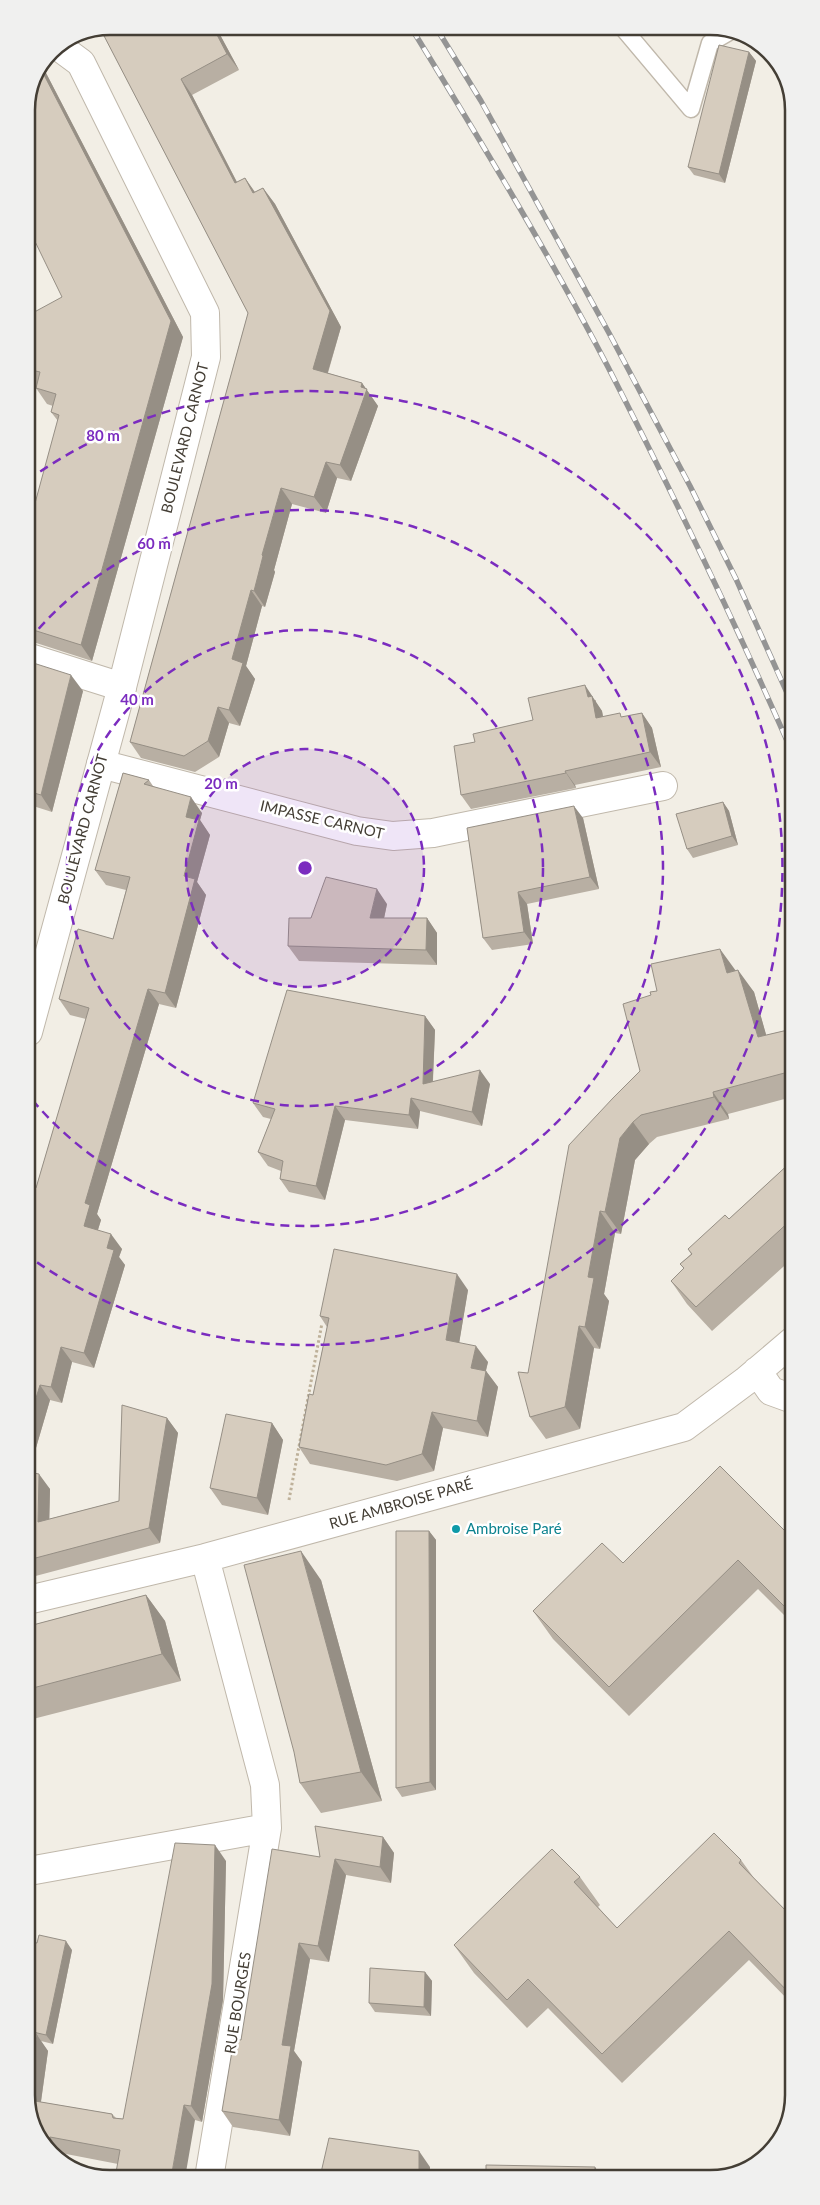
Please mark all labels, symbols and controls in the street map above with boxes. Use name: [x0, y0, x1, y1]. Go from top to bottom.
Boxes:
street label: BOULEVARD CARNOT: [157, 360, 212, 515]
text: 80 m: [86, 426, 120, 444]
text: 60 m: [137, 534, 171, 552]
text: 40 m: [120, 690, 154, 708]
street label: BOULEVARD CARNOT: [53, 752, 111, 906]
text: 20 m: [204, 774, 238, 792]
street label: IMPASSE CARNOT: [258, 796, 386, 842]
centre of rings: [296, 859, 314, 877]
street label: RUE AMBROISE PARÉ: [327, 1474, 475, 1532]
place label: Ambroise Paré: [466, 1519, 562, 1537]
marker: Ambroise Paré: [450, 1523, 462, 1535]
street label: RUE BOURGES: [220, 1951, 254, 2055]

